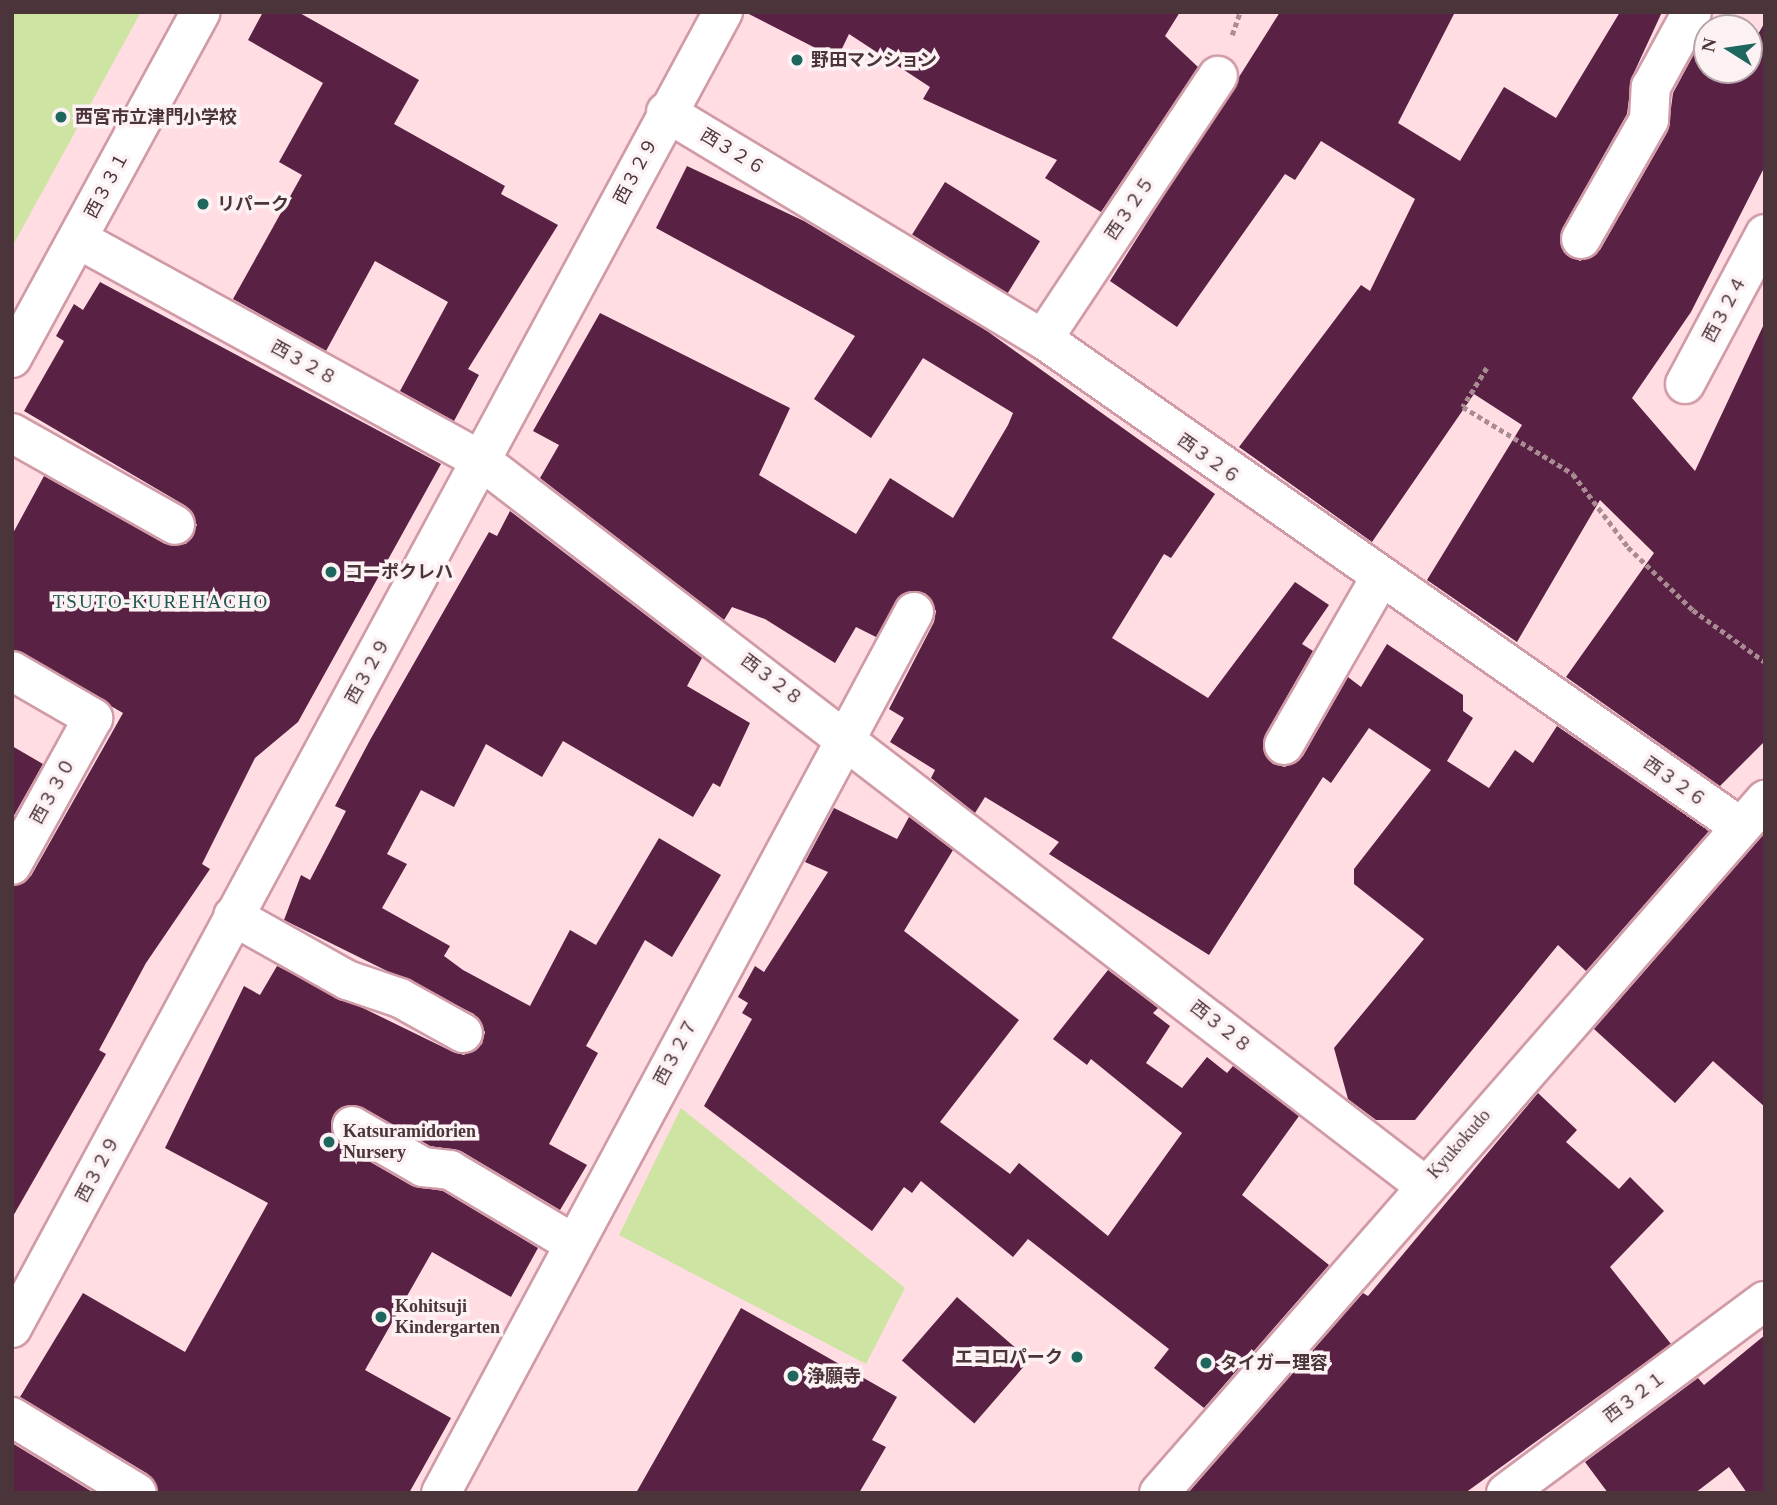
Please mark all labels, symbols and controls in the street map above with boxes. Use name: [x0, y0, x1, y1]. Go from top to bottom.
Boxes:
north arrow: [1693, 14, 1763, 84]
text: N: [1697, 36, 1721, 54]
place label: 野田マンション: [811, 49, 937, 71]
marker: 野田マンション: [789, 52, 805, 68]
place label: 西宮市立津門小学校: [75, 106, 237, 128]
marker: 西宮市立津門小学校: [53, 109, 69, 125]
street label: 西３２６: [697, 124, 769, 180]
street label: 西３２９: [610, 134, 662, 208]
street label: 西３３１: [81, 148, 133, 222]
street label: 西３２５: [1101, 172, 1159, 244]
place label: リパーク: [217, 193, 289, 215]
marker: リパーク: [195, 196, 211, 212]
street label: 西３２４: [1699, 272, 1751, 346]
street label: 西３２８: [267, 336, 341, 390]
street label: 西３２６: [1173, 430, 1245, 488]
place label: コーポクレハ: [345, 561, 453, 583]
marker: コーポクレハ: [323, 564, 339, 580]
district label: TSUTO-KUREHACHO: [55, 591, 267, 613]
street label: 西３２９: [341, 634, 395, 708]
street label: 西３２８: [737, 650, 807, 710]
street label: 西３２６: [1639, 753, 1711, 811]
street label: 西３３０: [26, 754, 80, 828]
street label: 西３２８: [1186, 996, 1256, 1058]
street label: 西３２７: [650, 1015, 702, 1089]
street label: Kyukokudo: [1423, 1105, 1495, 1183]
place label: Katsuramidorien Nursery: [343, 1121, 476, 1164]
street label: 西３２９: [72, 1132, 124, 1206]
marker: Katsuramidorien Nursery: [321, 1134, 337, 1150]
place label: Kohitsuji Kindergarten: [395, 1296, 500, 1338]
marker: Kohitsuji Kindergarten: [373, 1309, 389, 1325]
place label: エコロパーク: [955, 1346, 1063, 1368]
marker: エコロパーク: [1069, 1349, 1085, 1365]
place label: タイガー理容: [1220, 1352, 1328, 1374]
marker: タイガー理容: [1198, 1355, 1214, 1371]
place label: 浄願寺: [807, 1365, 861, 1387]
street label: 西３２１: [1600, 1367, 1670, 1427]
marker: 浄願寺: [785, 1368, 801, 1384]

